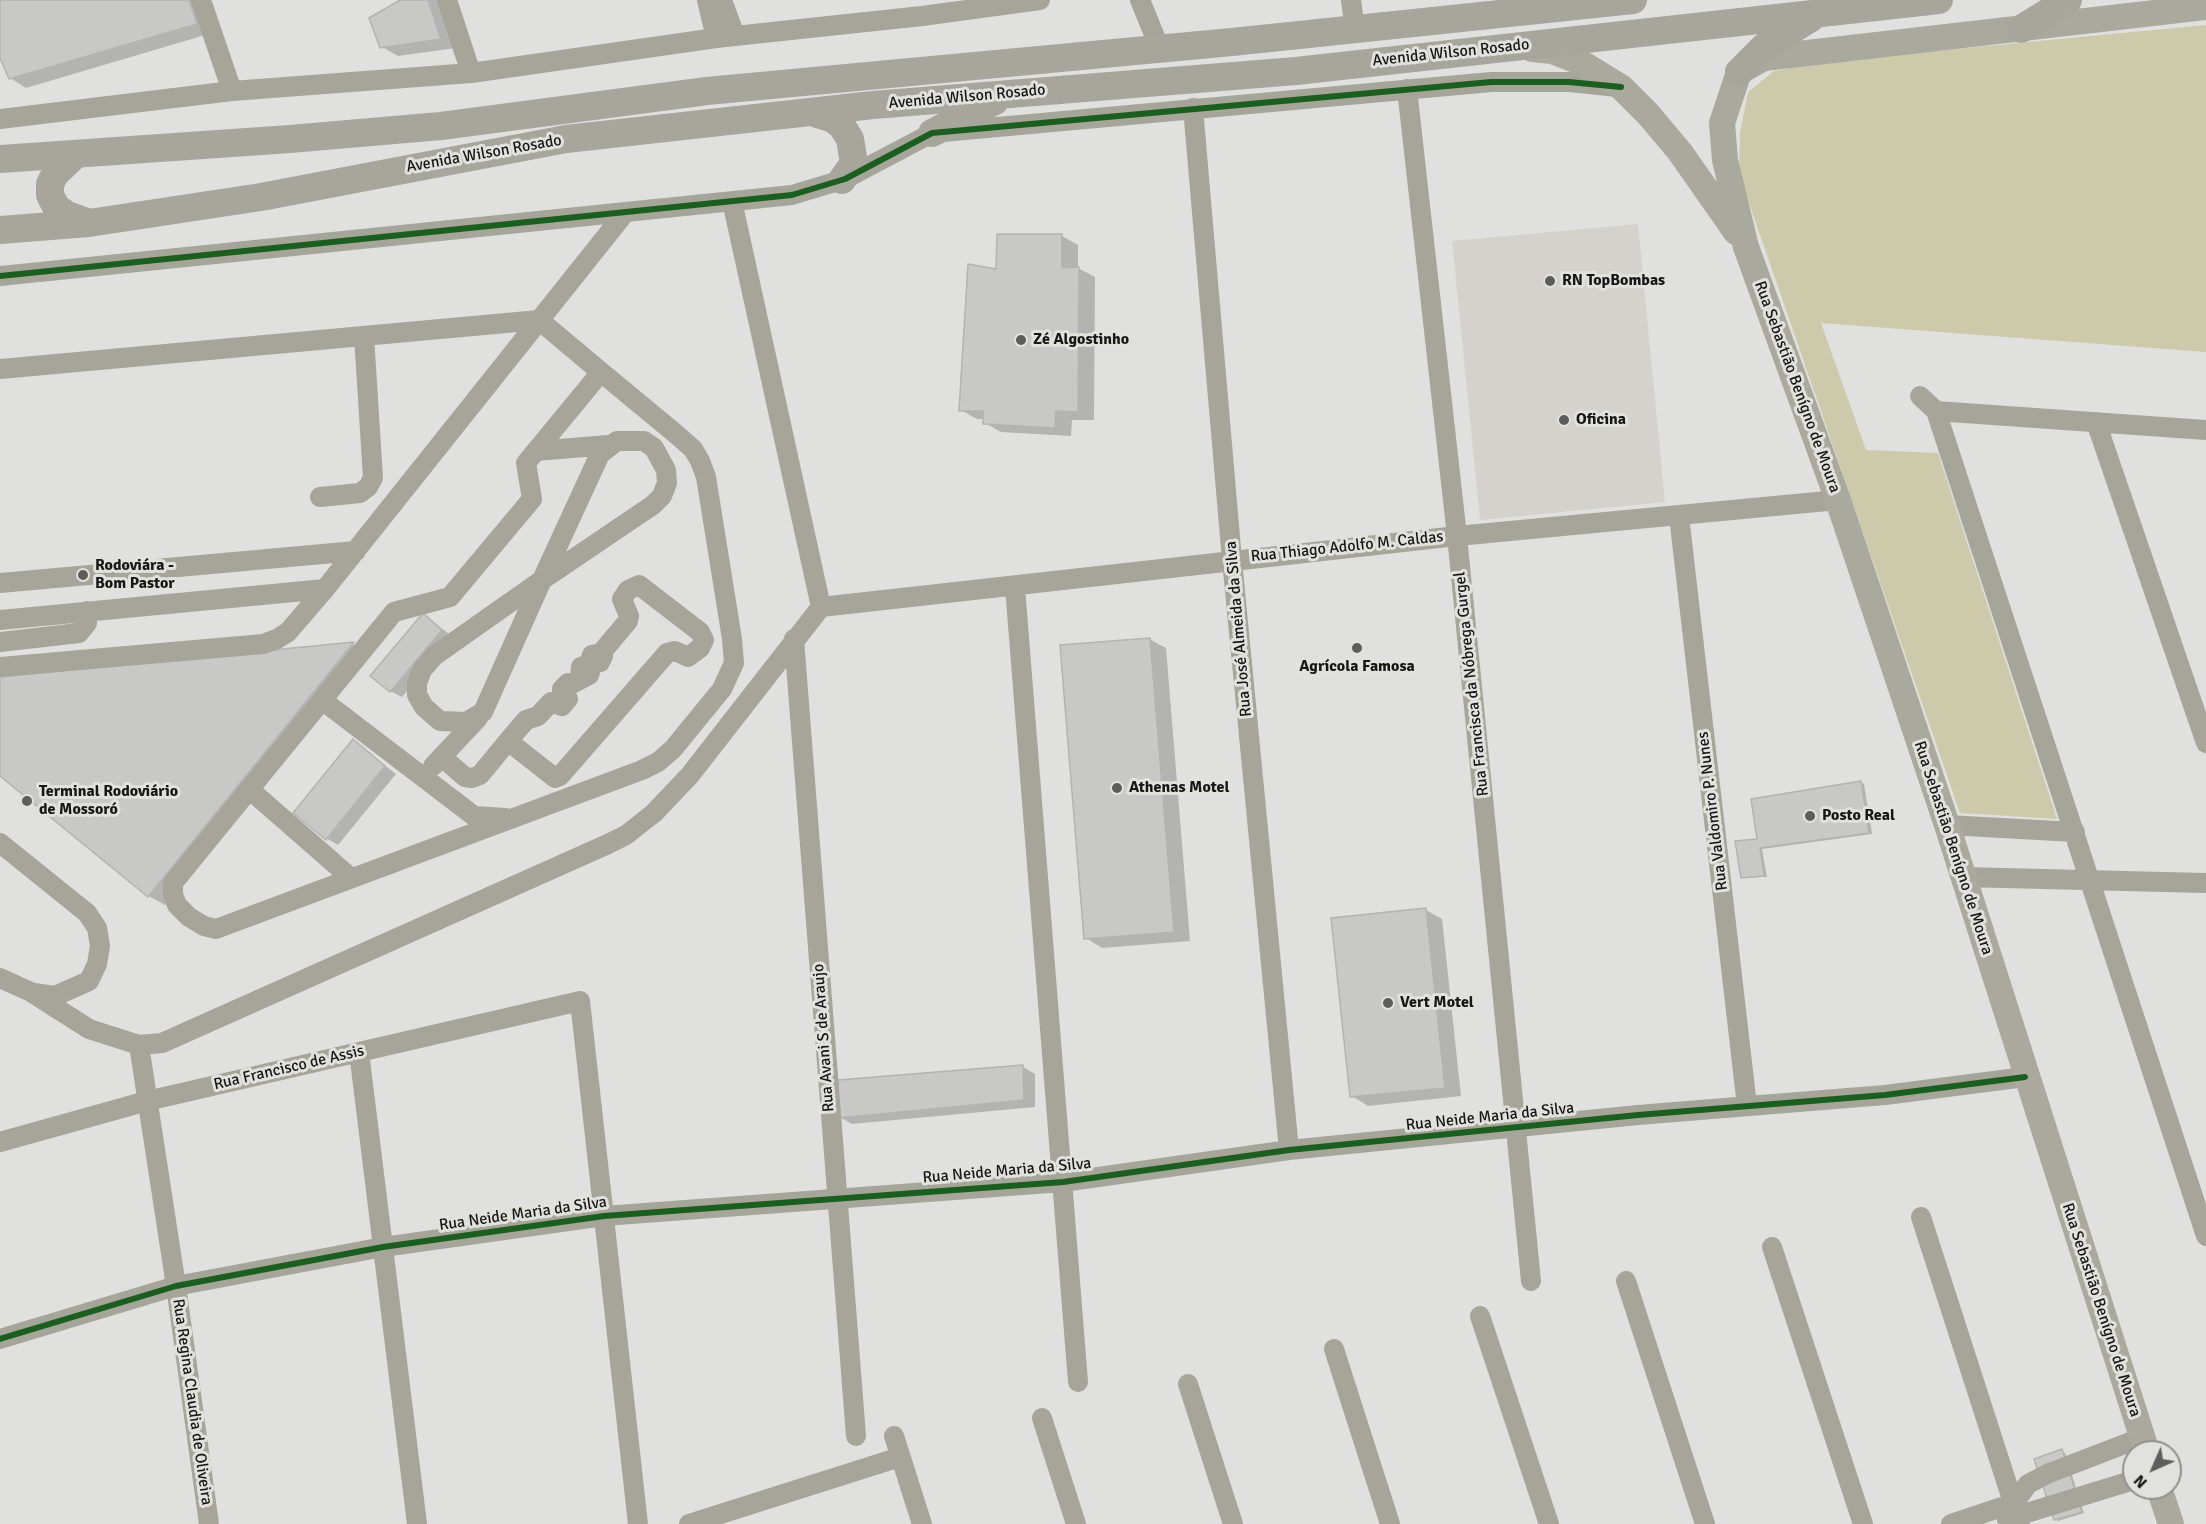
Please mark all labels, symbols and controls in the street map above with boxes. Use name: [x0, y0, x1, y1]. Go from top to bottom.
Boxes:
street label: Avenida Wilson Rosado: [1372, 35, 1530, 71]
street label: Avenida Wilson Rosado: [888, 81, 1046, 113]
street label: Avenida Wilson Rosado: [405, 131, 563, 177]
place label: RN TopBombas: [1562, 271, 1665, 291]
marker: RN TopBombas: [1543, 274, 1557, 288]
street label: Rua Sebastião Benígno de Moura: [1750, 279, 1844, 495]
place label: Zé Algostinho: [1033, 330, 1129, 350]
marker: Zé Algostinho: [1014, 333, 1028, 347]
place label: Oficina: [1576, 410, 1626, 430]
marker: Oficina: [1557, 413, 1571, 427]
street label: Rua Thiago Adolfo M. Caldas: [1250, 527, 1444, 567]
street label: Rua José Almeida da Silva: [1222, 540, 1256, 718]
place label: Rodoviára - Bom Pastor: [95, 556, 175, 594]
marker: Rodoviára - Bom Pastor: [76, 568, 90, 582]
street label: Rua Francisca da Nóbrega Gurgel: [1451, 571, 1493, 797]
marker: Agrícola Famosa: [1350, 641, 1364, 655]
place label: Agrícola Famosa: [1299, 657, 1415, 677]
street label: Rua Valdomiro P. Nunes: [1694, 730, 1732, 892]
street label: Rua Sebastião Benígno de Moura: [1909, 739, 1997, 957]
place label: Athenas Motel: [1129, 778, 1230, 798]
marker: Athenas Motel: [1110, 781, 1124, 795]
place label: Terminal Rodoviário de Mossoró: [39, 782, 178, 820]
marker: Terminal Rodoviário de Mossoró: [20, 794, 34, 808]
place label: Posto Real: [1822, 806, 1895, 826]
marker: Posto Real: [1803, 809, 1817, 823]
street label: Rua Avani S de Araujo: [809, 963, 839, 1113]
place label: Vert Motel: [1400, 993, 1474, 1013]
marker: Vert Motel: [1381, 996, 1395, 1010]
street label: Rua Francisco de Assis: [212, 1041, 366, 1095]
street label: Rua Neide Maria da Silva: [1405, 1099, 1575, 1135]
street label: Rua Neide Maria da Silva: [922, 1154, 1092, 1188]
street label: Rua Neide Maria da Silva: [438, 1193, 608, 1235]
street label: Rua Sebastião Benígno de Moura: [2057, 1201, 2145, 1419]
street label: Rua Regina Claudia de Oliveira: [168, 1297, 216, 1507]
north arrow: [2122, 1440, 2182, 1500]
text: N: [2130, 1470, 2152, 1492]

